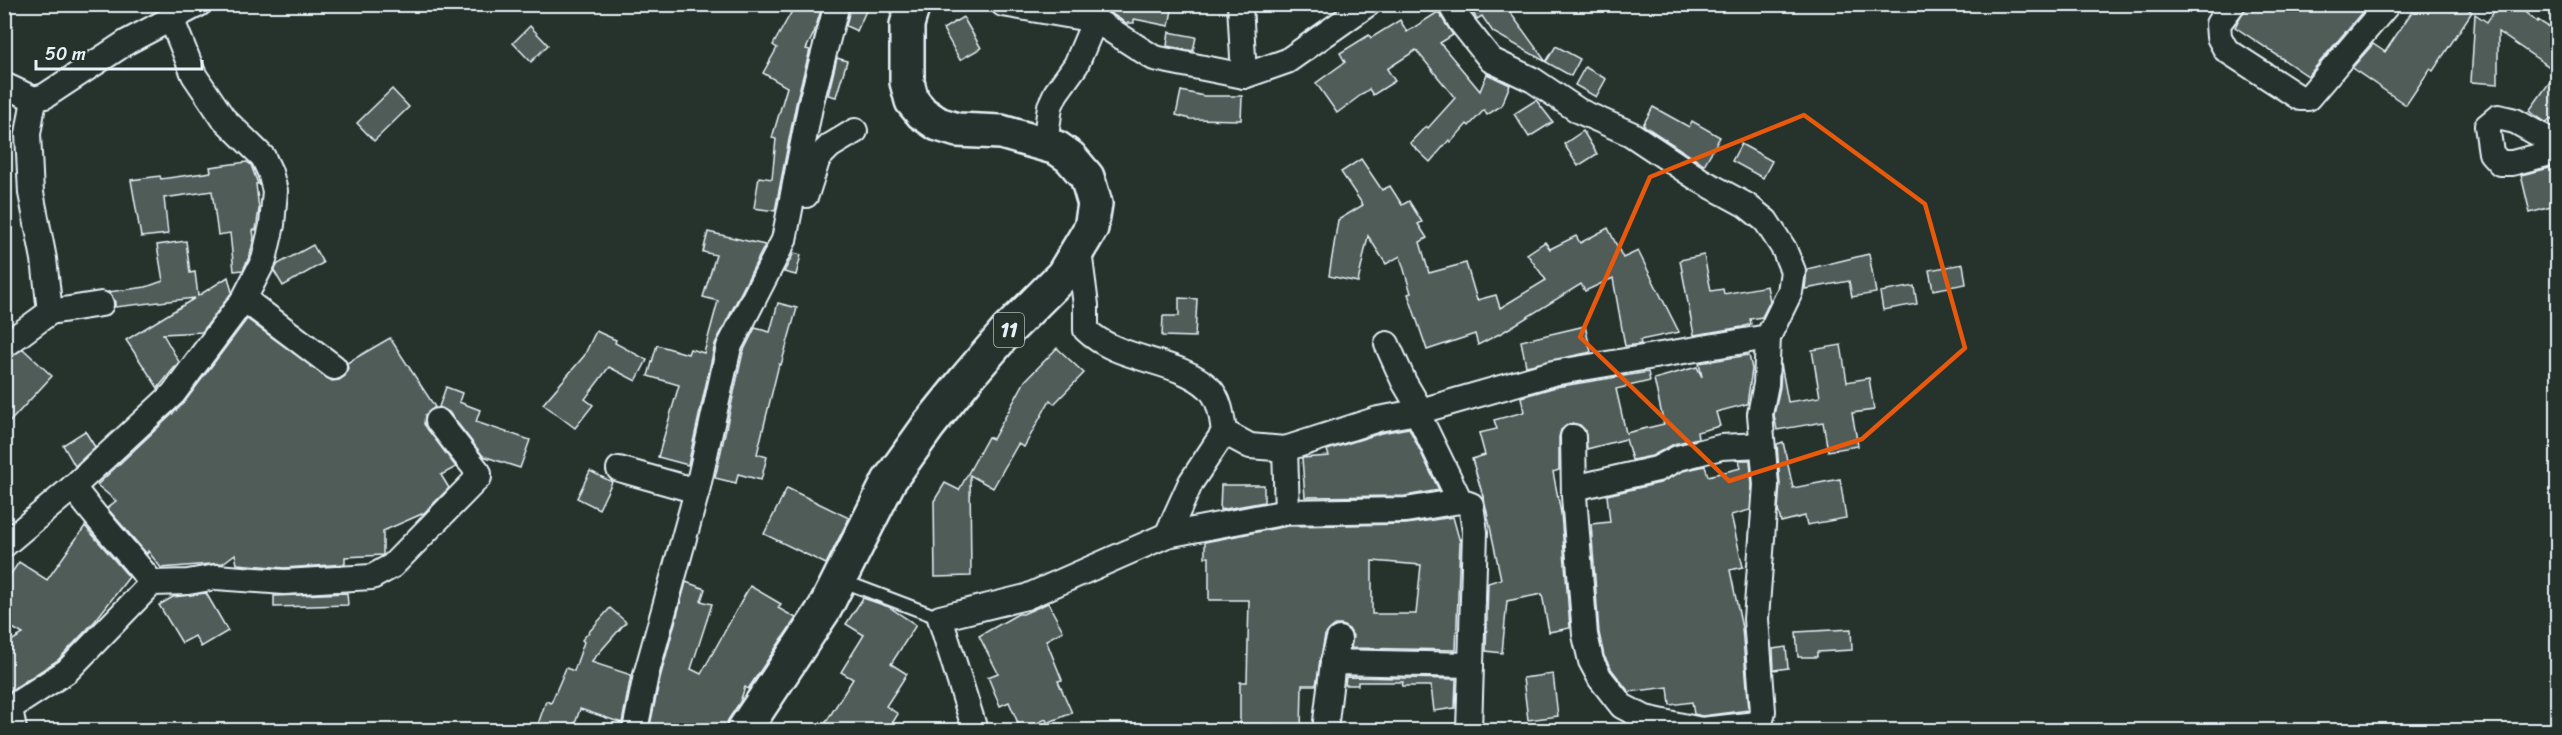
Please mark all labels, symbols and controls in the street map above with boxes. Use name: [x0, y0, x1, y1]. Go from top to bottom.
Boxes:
scale bar: [36, 33, 202, 71]
text: 50 m: [45, 38, 86, 70]
road number: 11: [994, 313, 1024, 347]

